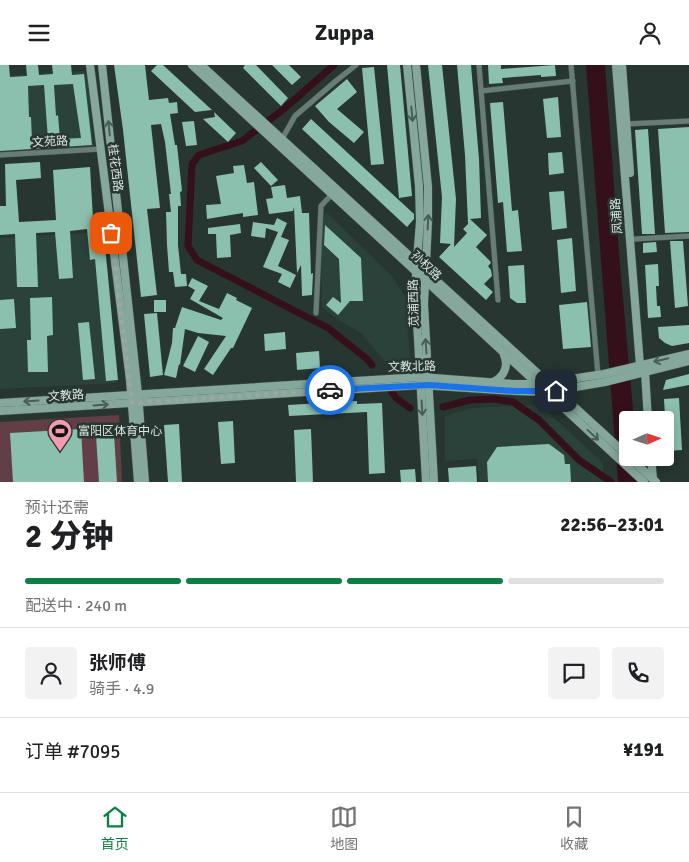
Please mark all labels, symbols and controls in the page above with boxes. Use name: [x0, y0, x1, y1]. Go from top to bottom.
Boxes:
icon: menu: [25, 19, 53, 47]
text: Zuppa: [315, 19, 374, 46]
icon: person: [636, 19, 664, 47]
one-way arrow: [407, 105, 417, 121]
one-way arrow: [104, 120, 114, 136]
street label: 文苑路: [32, 134, 68, 150]
street label: 桂花西路: [105, 143, 125, 193]
street label: 凤浦路: [608, 198, 626, 234]
pin: [90, 212, 132, 254]
one-way arrow: [423, 214, 433, 230]
icon: bag: [97, 219, 125, 247]
street label: 孙权路: [408, 248, 444, 284]
street label: 苋浦西路: [406, 279, 422, 327]
one-way arrow: [422, 338, 431, 354]
one-way arrow: [654, 356, 670, 365]
street label: 文教北路: [388, 359, 436, 375]
courier: [305, 365, 355, 415]
pin: [535, 370, 577, 412]
icon: car: [316, 376, 344, 404]
icon: home: [542, 377, 570, 405]
street label: 文教路: [48, 387, 84, 405]
one-way arrow: [23, 397, 39, 406]
one-way arrow: [93, 400, 109, 409]
one-way arrow: [418, 400, 427, 416]
north arrow: [619, 411, 674, 466]
map controls: [619, 411, 674, 466]
sports icon: 富阳区体育中心: [47, 418, 73, 452]
place label: 富阳区体育中心: [78, 424, 162, 439]
one-way arrow: [586, 429, 599, 441]
text: 预计还需: [25, 498, 89, 518]
text: 22:56–23:01: [560, 513, 664, 537]
text: 2 分钟: [25, 517, 113, 556]
text: 配送中 · 240 m: [25, 596, 127, 616]
button: person: [25, 647, 77, 699]
button: chat: [548, 647, 600, 699]
button: phone: [612, 647, 664, 699]
text: 张师傅: [89, 651, 146, 675]
text: 骑手 · 4.9: [89, 679, 154, 699]
text: ¥191: [623, 738, 664, 762]
text: 订单 #7095: [25, 740, 120, 764]
tab: 首页: [101, 803, 129, 853]
tab: 地图: [330, 803, 358, 853]
tab: 收藏: [560, 803, 588, 853]

